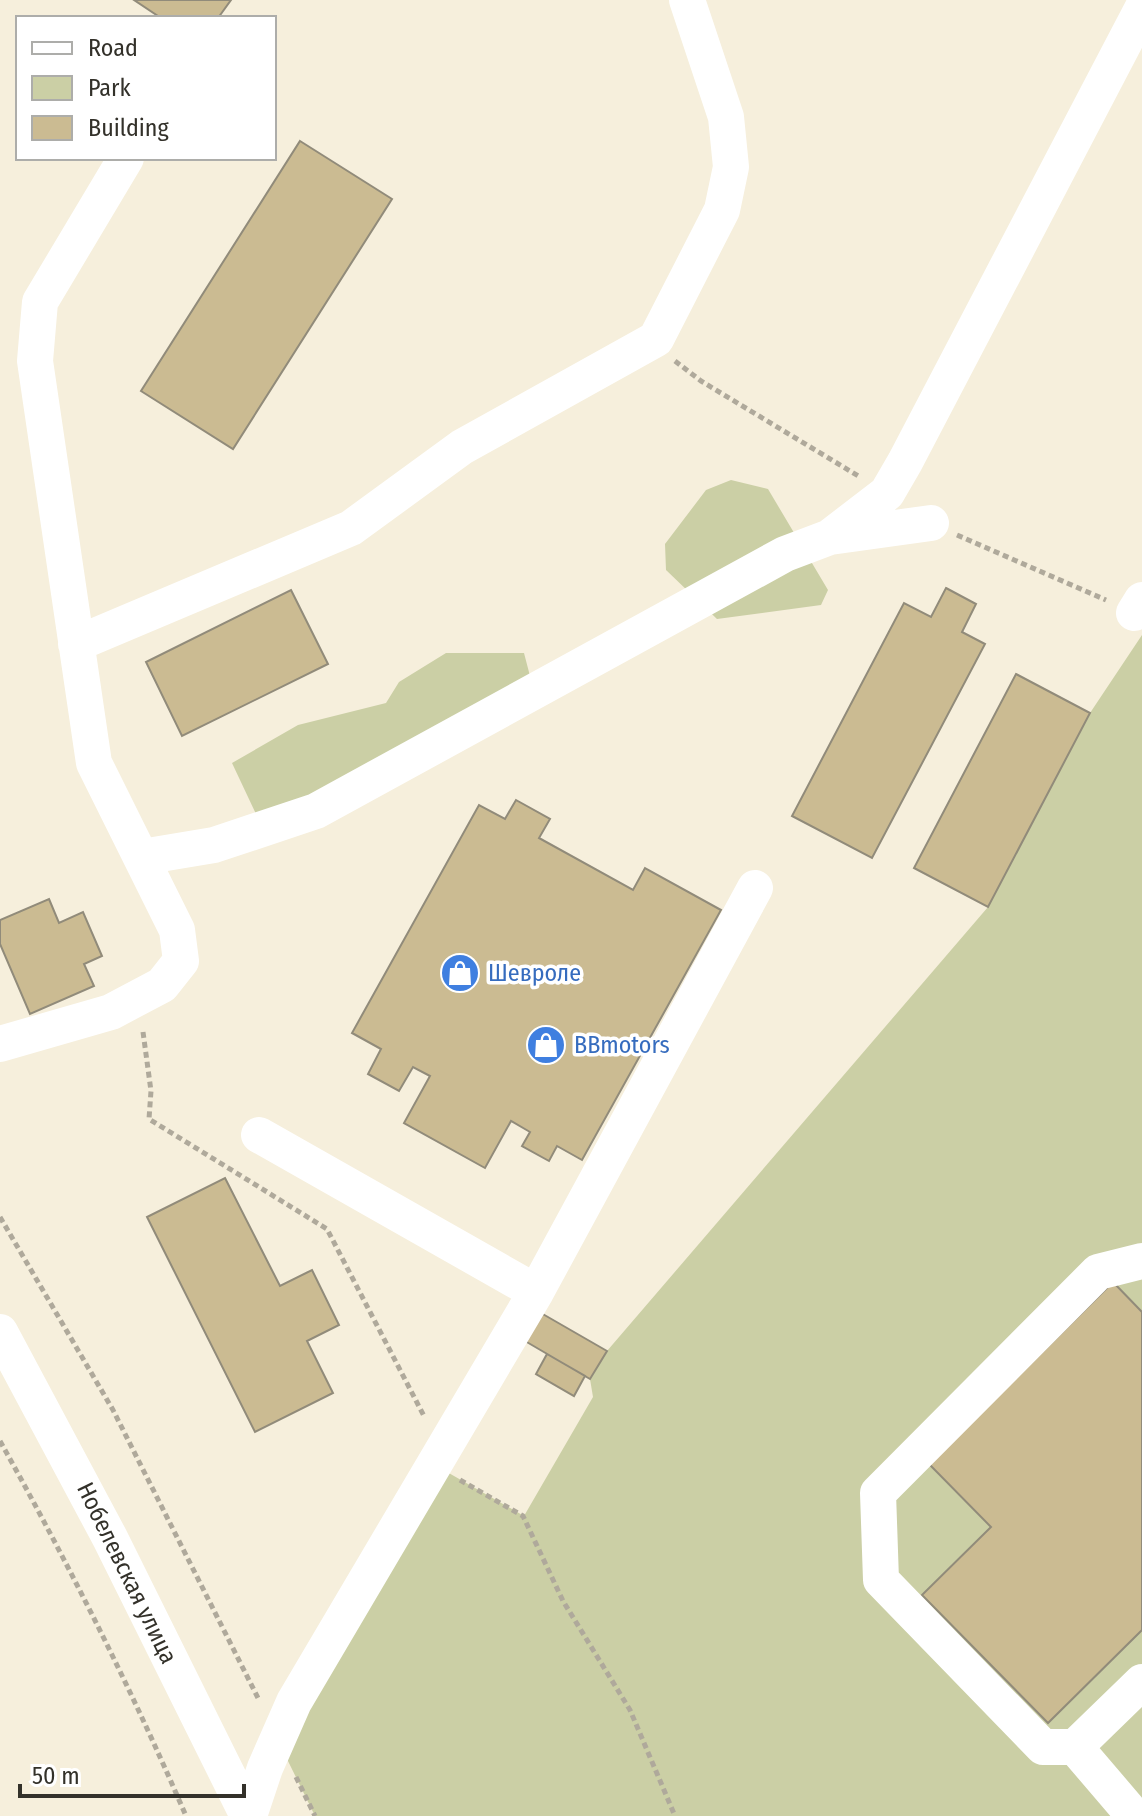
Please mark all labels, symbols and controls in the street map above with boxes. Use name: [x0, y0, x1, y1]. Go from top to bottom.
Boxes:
legend: [16, 16, 276, 160]
text: Road: [88, 34, 138, 62]
text: Park: [88, 74, 131, 102]
text: Building: [88, 114, 170, 142]
shop icon: Шевроле: [439, 952, 481, 994]
place label: Шевроле: [488, 959, 581, 987]
shop icon: BBmotors: [525, 1024, 567, 1066]
place label: BBmotors: [574, 1031, 670, 1059]
street label: Нобелевская улица: [71, 1478, 183, 1668]
scale bar: [20, 1748, 244, 1798]
text: 50 m: [32, 1762, 80, 1790]

